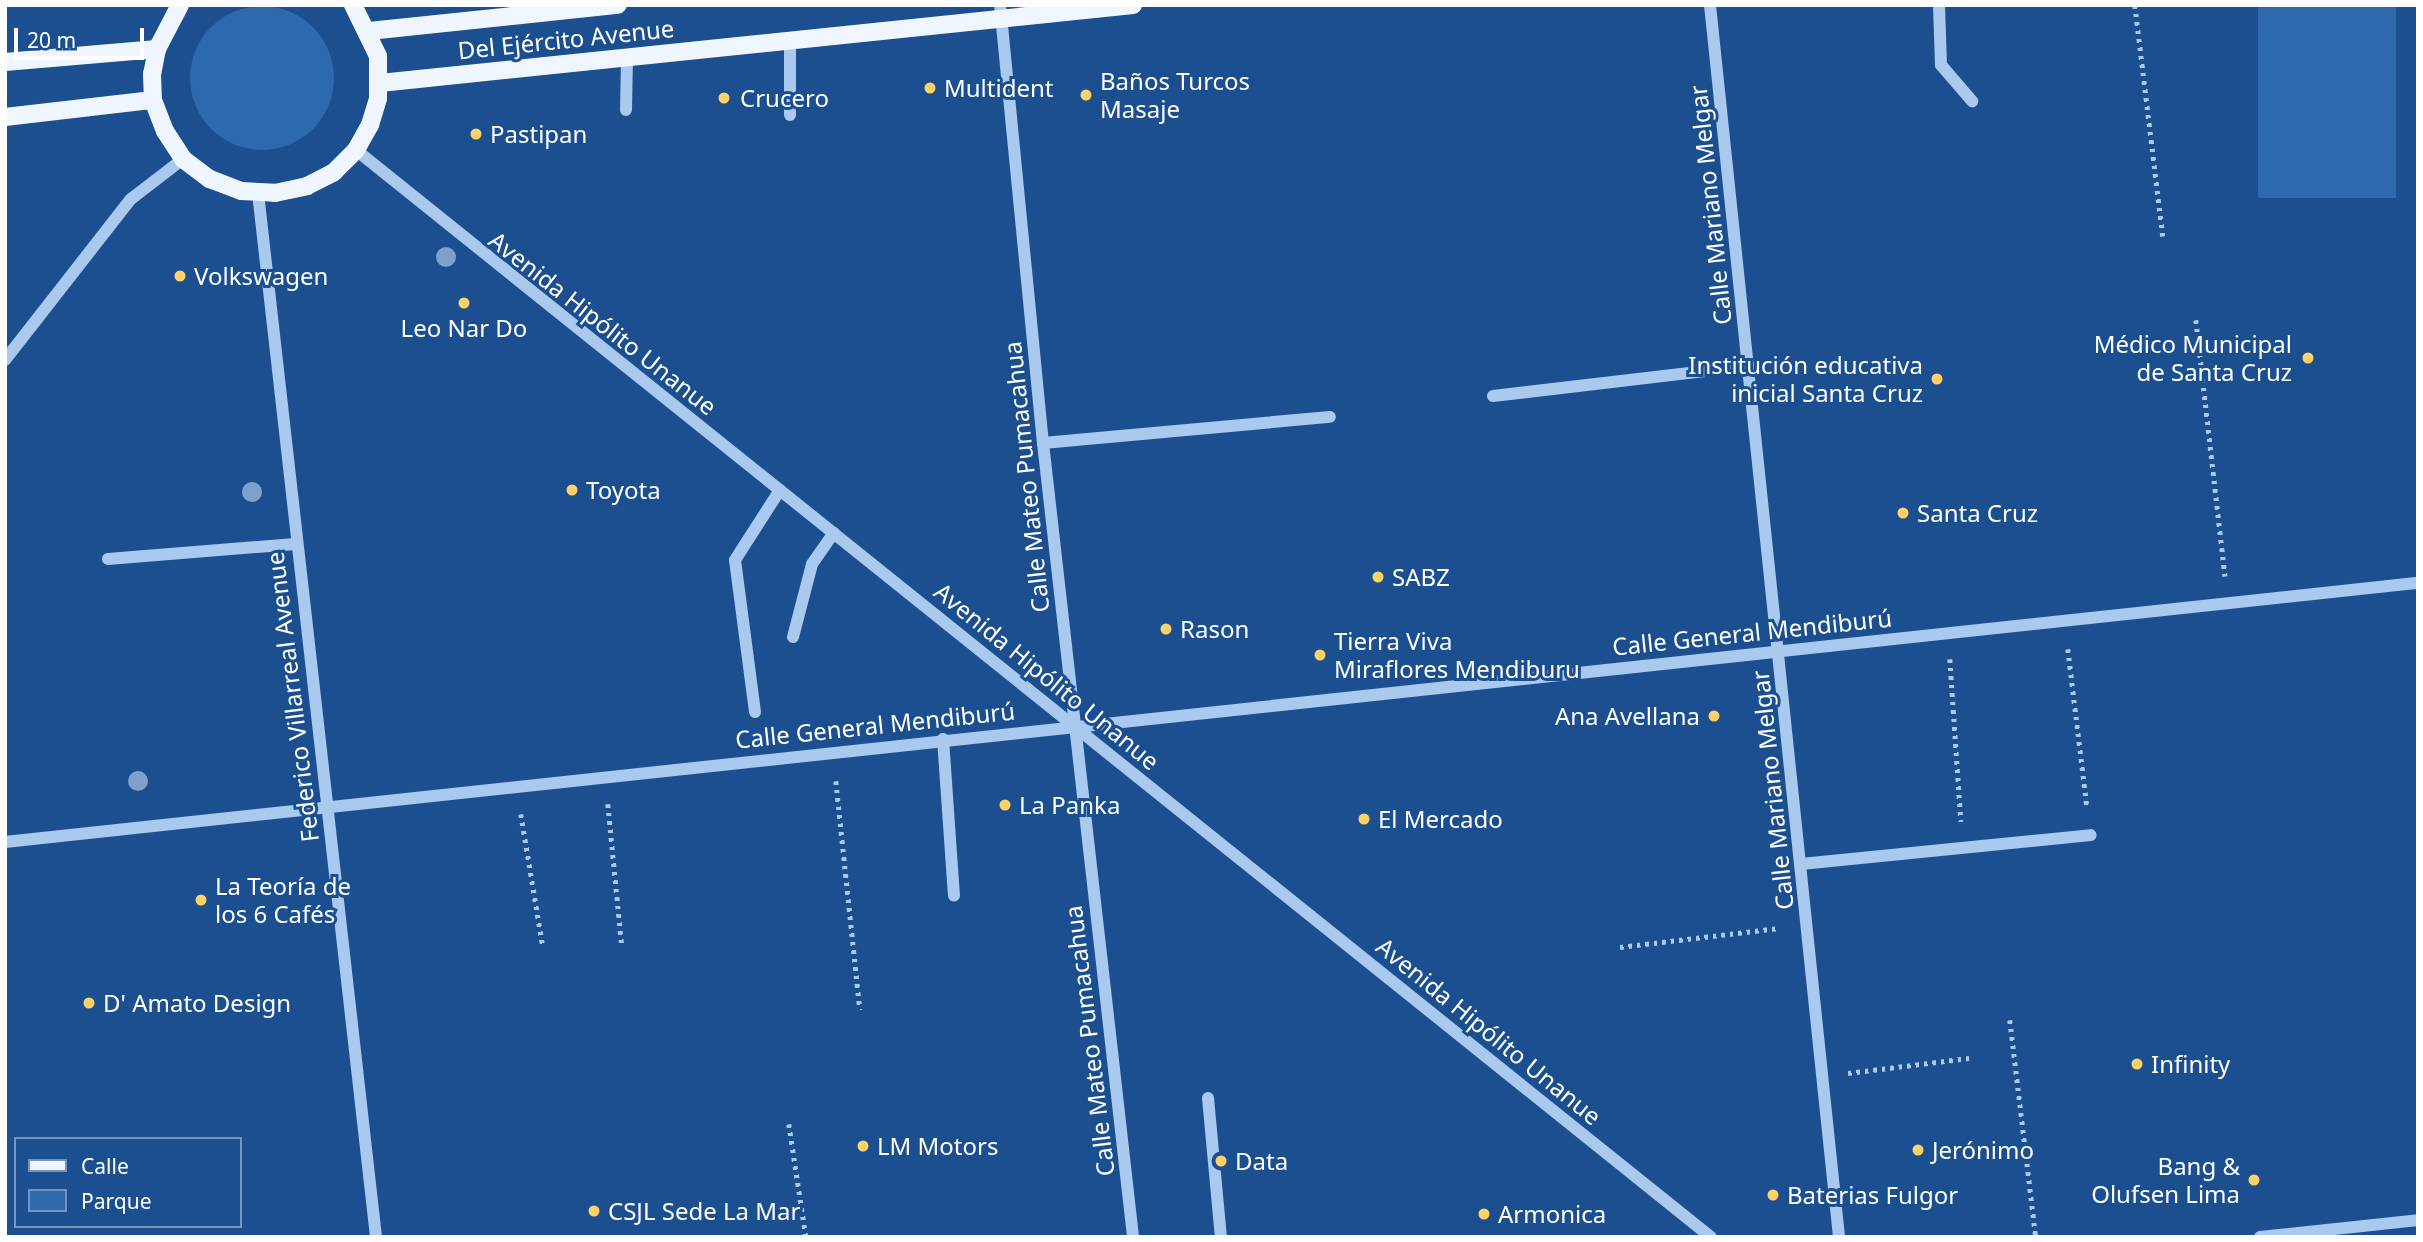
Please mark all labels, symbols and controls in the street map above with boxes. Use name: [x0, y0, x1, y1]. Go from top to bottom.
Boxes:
street label: Del Ejército Avenue: [456, 13, 676, 65]
scale bar: [18, 14, 147, 58]
text: 20 m: [27, 26, 76, 54]
place label: Baños Turcos Masaje: [1100, 67, 1250, 123]
place label: Multident: [944, 74, 1053, 102]
marker: Multident: [922, 80, 938, 96]
place label: Crucero: [740, 84, 829, 112]
street label: Calle Mariano Melgar: [1683, 84, 1737, 326]
marker: Baños Turcos Masaje: [1078, 87, 1094, 103]
marker: Crucero: [714, 88, 734, 108]
place label: Pastipan: [490, 120, 587, 148]
marker: Pastipan: [468, 126, 484, 142]
street label: Avenida Hipólito Unanue: [484, 225, 722, 421]
place label: Volkswagen: [194, 262, 328, 290]
marker: Volkswagen: [172, 268, 188, 284]
marker: Leo Nar Do: [456, 295, 472, 311]
place label: Leo Nar Do: [401, 314, 527, 342]
place label: Médico Municipal de Santa Cruz: [2094, 330, 2292, 386]
street label: Calle Mateo Pumacahua: [997, 340, 1055, 614]
marker: Médico Municipal de Santa Cruz: [2298, 348, 2318, 368]
place label: Institución educativa inicial Santa Cruz: [1688, 351, 1923, 407]
marker: Institución educativa inicial Santa Cruz: [1929, 371, 1945, 387]
place label: Toyota: [586, 476, 661, 504]
marker: Toyota: [564, 482, 580, 498]
place label: Santa Cruz: [1917, 499, 2038, 527]
marker: Santa Cruz: [1895, 505, 1911, 521]
street label: Federico Villarreal Avenue: [260, 550, 324, 844]
place label: SABZ: [1392, 563, 1450, 591]
marker: SABZ: [1370, 569, 1386, 585]
street label: Avenida Hipólito Unanue: [929, 576, 1165, 776]
street label: Calle General Mendiburú: [1611, 603, 1893, 661]
place label: Rason: [1180, 615, 1249, 643]
marker: Rason: [1158, 621, 1174, 637]
place label: Tierra Viva Miraflores Mendiburu: [1334, 627, 1580, 683]
marker: Tierra Viva Miraflores Mendiburu: [1312, 647, 1328, 663]
street label: Calle Mariano Melgar: [1745, 669, 1799, 911]
street label: Calle General Mendiburú: [734, 696, 1016, 754]
place label: Ana Avellana: [1555, 702, 1700, 730]
marker: Ana Avellana: [1706, 708, 1722, 724]
place label: La Panka: [1019, 791, 1120, 819]
marker: La Panka: [997, 797, 1013, 813]
place label: El Mercado: [1378, 805, 1503, 833]
marker: El Mercado: [1356, 811, 1372, 827]
place label: La Teoría de los 6 Cafés: [215, 872, 351, 928]
marker: La Teoría de los 6 Cafés: [193, 892, 209, 908]
street label: Calle Mateo Pumacahua: [1058, 904, 1120, 1178]
street label: Avenida Hipólito Unanue: [1371, 931, 1607, 1131]
place label: D' Amato Design: [103, 989, 291, 1017]
marker: D' Amato Design: [81, 995, 97, 1011]
place label: Infinity: [2151, 1050, 2230, 1078]
marker: Infinity: [2129, 1056, 2145, 1072]
place label: LM Motors: [877, 1132, 998, 1160]
place label: Jerónimo: [1932, 1136, 2034, 1164]
legend: [14, 1137, 242, 1228]
marker: LM Motors: [855, 1138, 871, 1154]
marker: Jerónimo: [1910, 1142, 1926, 1158]
place label: Data: [1235, 1147, 1288, 1175]
text: Calle: [81, 1152, 129, 1180]
place label: Bang & Olufsen Lima: [2091, 1152, 2240, 1208]
marker: Data: [1213, 1153, 1229, 1169]
marker: Bang & Olufsen Lima: [2246, 1172, 2262, 1188]
place label: Baterias Fulgor: [1787, 1181, 1958, 1209]
text: Parque: [81, 1187, 151, 1215]
marker: Baterias Fulgor: [1765, 1187, 1781, 1203]
place label: CSJL Sede La Mar: [608, 1197, 800, 1225]
place label: Armonica: [1498, 1200, 1606, 1228]
marker: CSJL Sede La Mar: [586, 1203, 602, 1219]
marker: Armonica: [1476, 1206, 1492, 1222]

